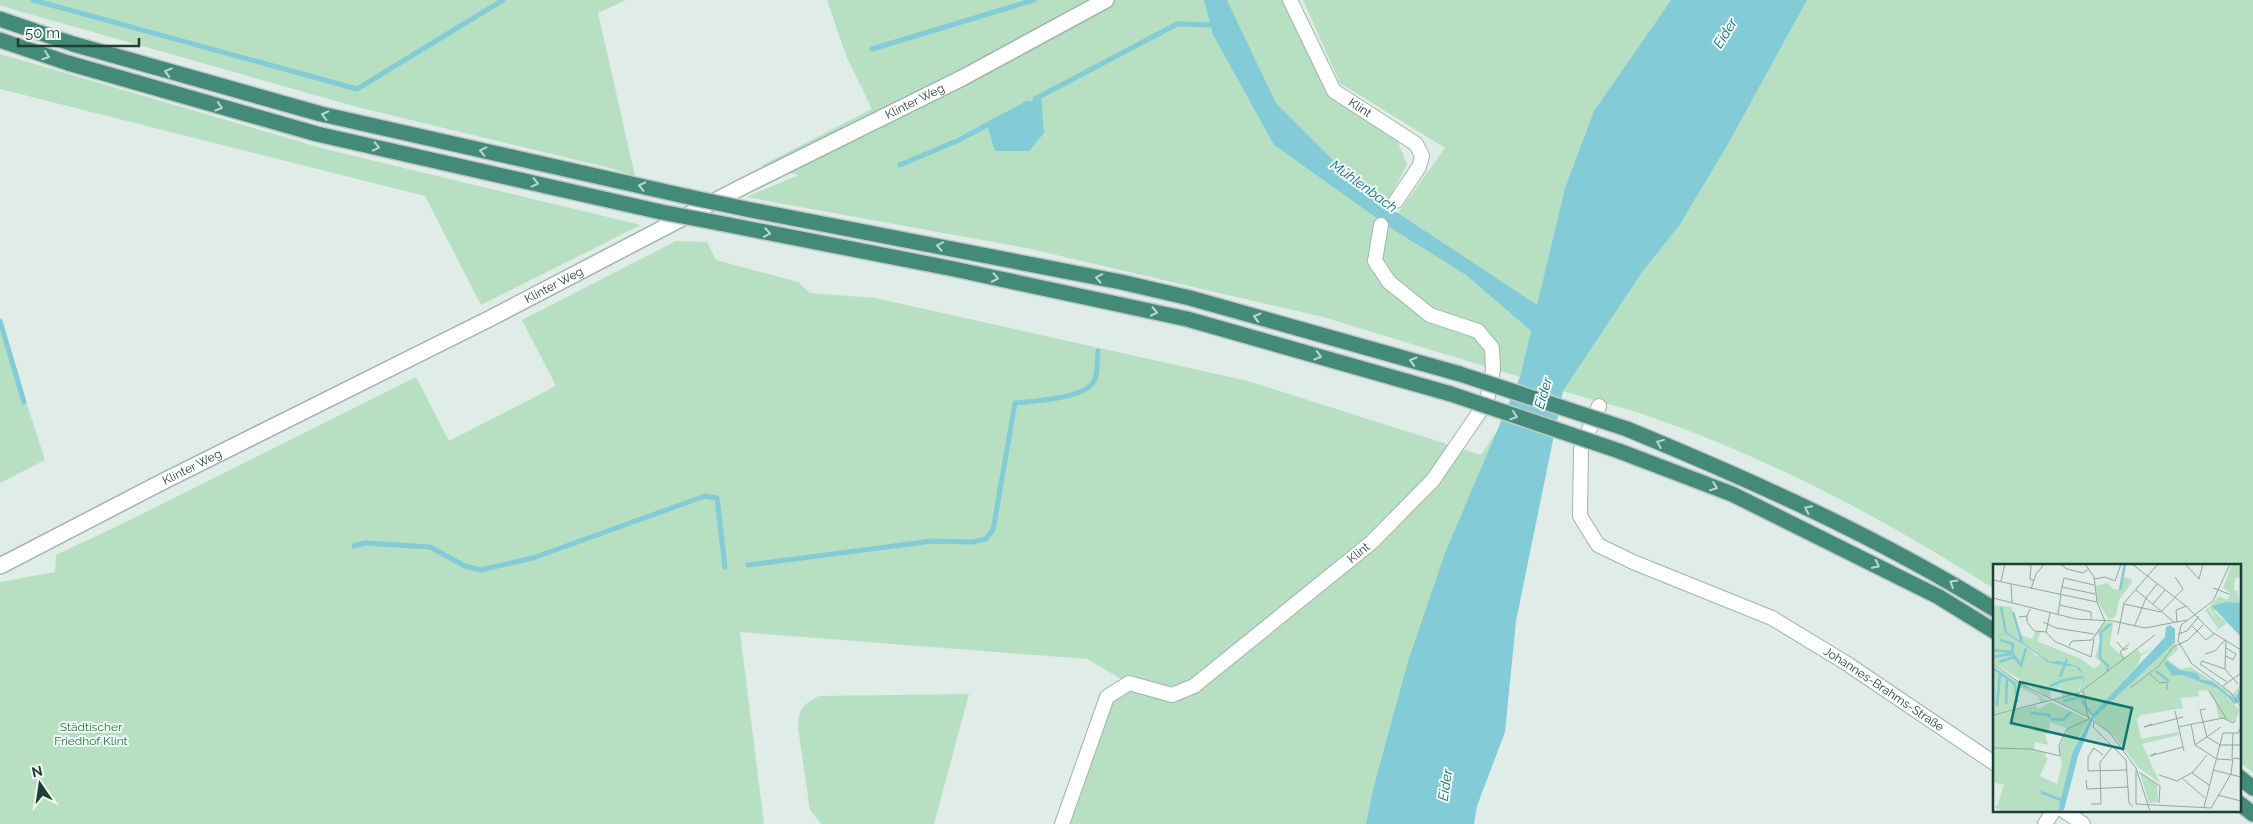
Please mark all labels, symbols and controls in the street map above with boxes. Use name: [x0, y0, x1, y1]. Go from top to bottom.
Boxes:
water label: Eider: [1710, 14, 1741, 51]
scale bar: [18, 15, 139, 47]
text: 50 m: [25, 24, 60, 42]
one-way arrow: [41, 50, 50, 60]
one-way arrow: [164, 67, 173, 77]
street label: Klinter Weg: [883, 81, 947, 122]
street label: Klint: [1346, 95, 1374, 120]
one-way arrow: [214, 101, 222, 111]
one-way arrow: [320, 110, 329, 121]
one-way arrow: [372, 141, 381, 152]
one-way arrow: [479, 146, 488, 156]
water label: Mühlenbach: [1328, 156, 1401, 216]
one-way arrow: [530, 177, 539, 188]
one-way arrow: [637, 181, 646, 192]
one-way arrow: [763, 227, 772, 237]
one-way arrow: [935, 241, 944, 252]
street label: Klinter Weg: [522, 264, 586, 306]
one-way arrow: [991, 272, 1000, 282]
one-way arrow: [1095, 273, 1104, 283]
one-way arrow: [1150, 306, 1159, 317]
one-way arrow: [1253, 312, 1262, 322]
one-way arrow: [1313, 351, 1321, 361]
one-way arrow: [1410, 356, 1418, 366]
water label: Eider: [1531, 374, 1556, 411]
one-way arrow: [1509, 410, 1518, 420]
one-way arrow: [1656, 438, 1665, 449]
street label: Klinter Weg: [160, 446, 224, 488]
one-way arrow: [1709, 481, 1717, 491]
one-way arrow: [1805, 505, 1814, 515]
street label: Klint: [1345, 540, 1373, 566]
one-way arrow: [1871, 559, 1880, 569]
inset map: [1993, 564, 2240, 812]
one-way arrow: [1949, 580, 1958, 590]
street label: Johannes-Brahms-Straße: [1821, 644, 1947, 734]
park label: Städtischer Friedhof Klint: [54, 720, 128, 748]
north arrow: [15, 759, 65, 809]
text: N: [30, 762, 44, 780]
water label: Eider: [1435, 767, 1456, 802]

